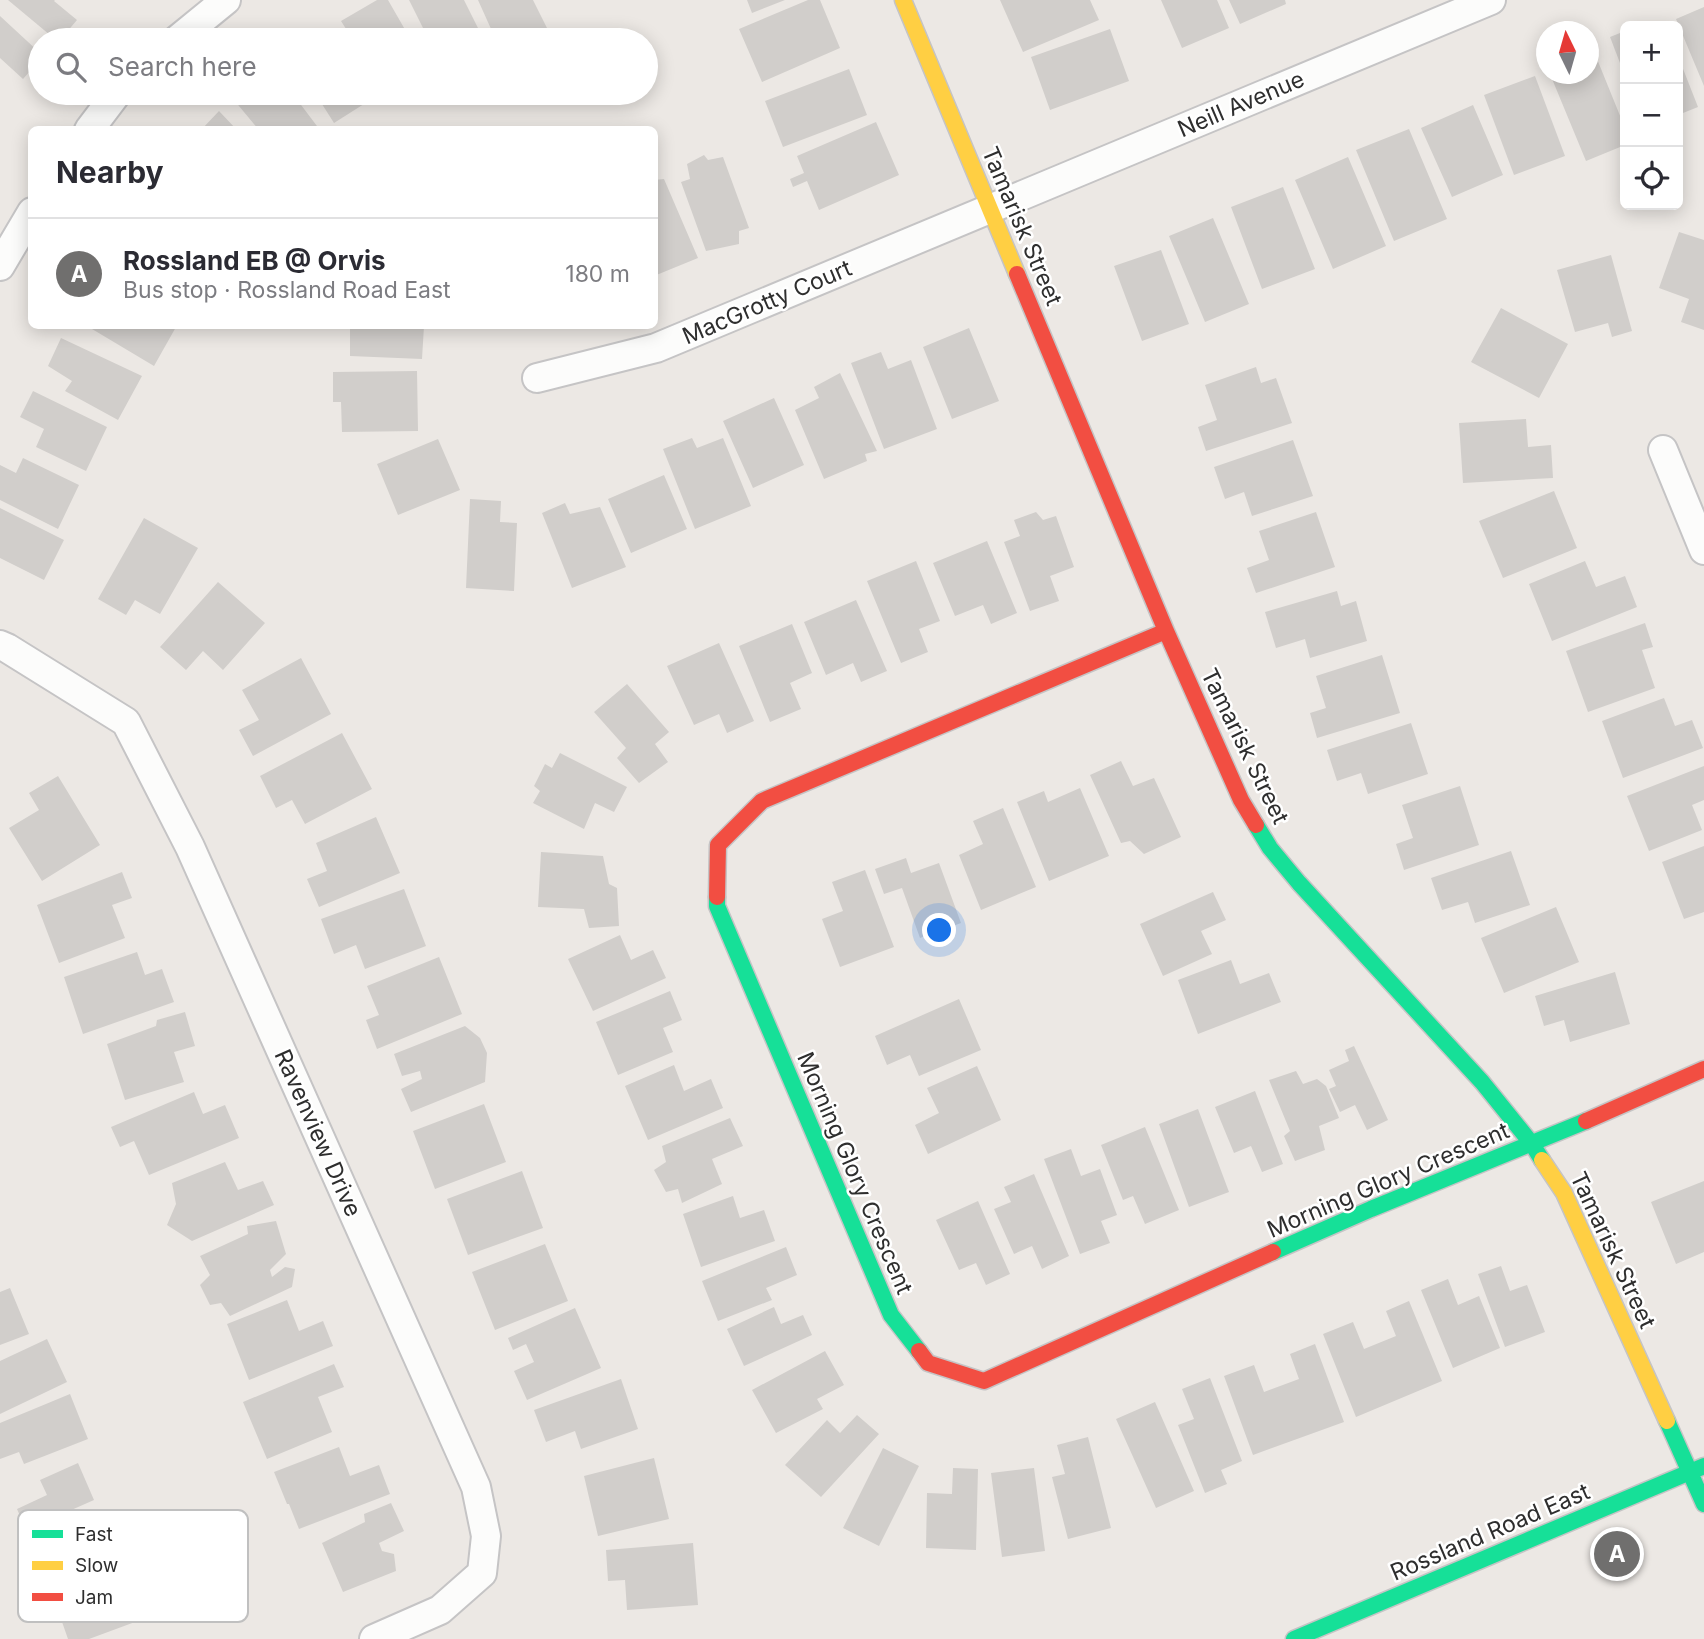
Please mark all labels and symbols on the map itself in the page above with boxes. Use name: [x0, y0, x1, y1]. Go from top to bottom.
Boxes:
north arrow: [1536, 21, 1599, 84]
street label: Neill Avenue: [1174, 65, 1308, 143]
street label: Tamarisk Street: [976, 142, 1068, 310]
street label: MacGrotty Court: [678, 254, 856, 350]
street label: Tamarisk Street: [1195, 664, 1295, 829]
your location: [922, 913, 956, 947]
street label: Ravenview Drive: [269, 1045, 367, 1221]
street label: Morning Glory Crescent: [791, 1048, 919, 1299]
street label: Morning Glory Crescent: [1263, 1116, 1514, 1244]
street label: Tamarisk Street: [1564, 1167, 1662, 1333]
street label: Rossland Road East: [1386, 1477, 1594, 1587]
legend: [18, 1510, 248, 1622]
text: Fast: [75, 1523, 113, 1546]
pin: A: [1594, 1528, 1640, 1580]
text: Slow: [75, 1554, 118, 1577]
text: Jam: [75, 1586, 113, 1609]

